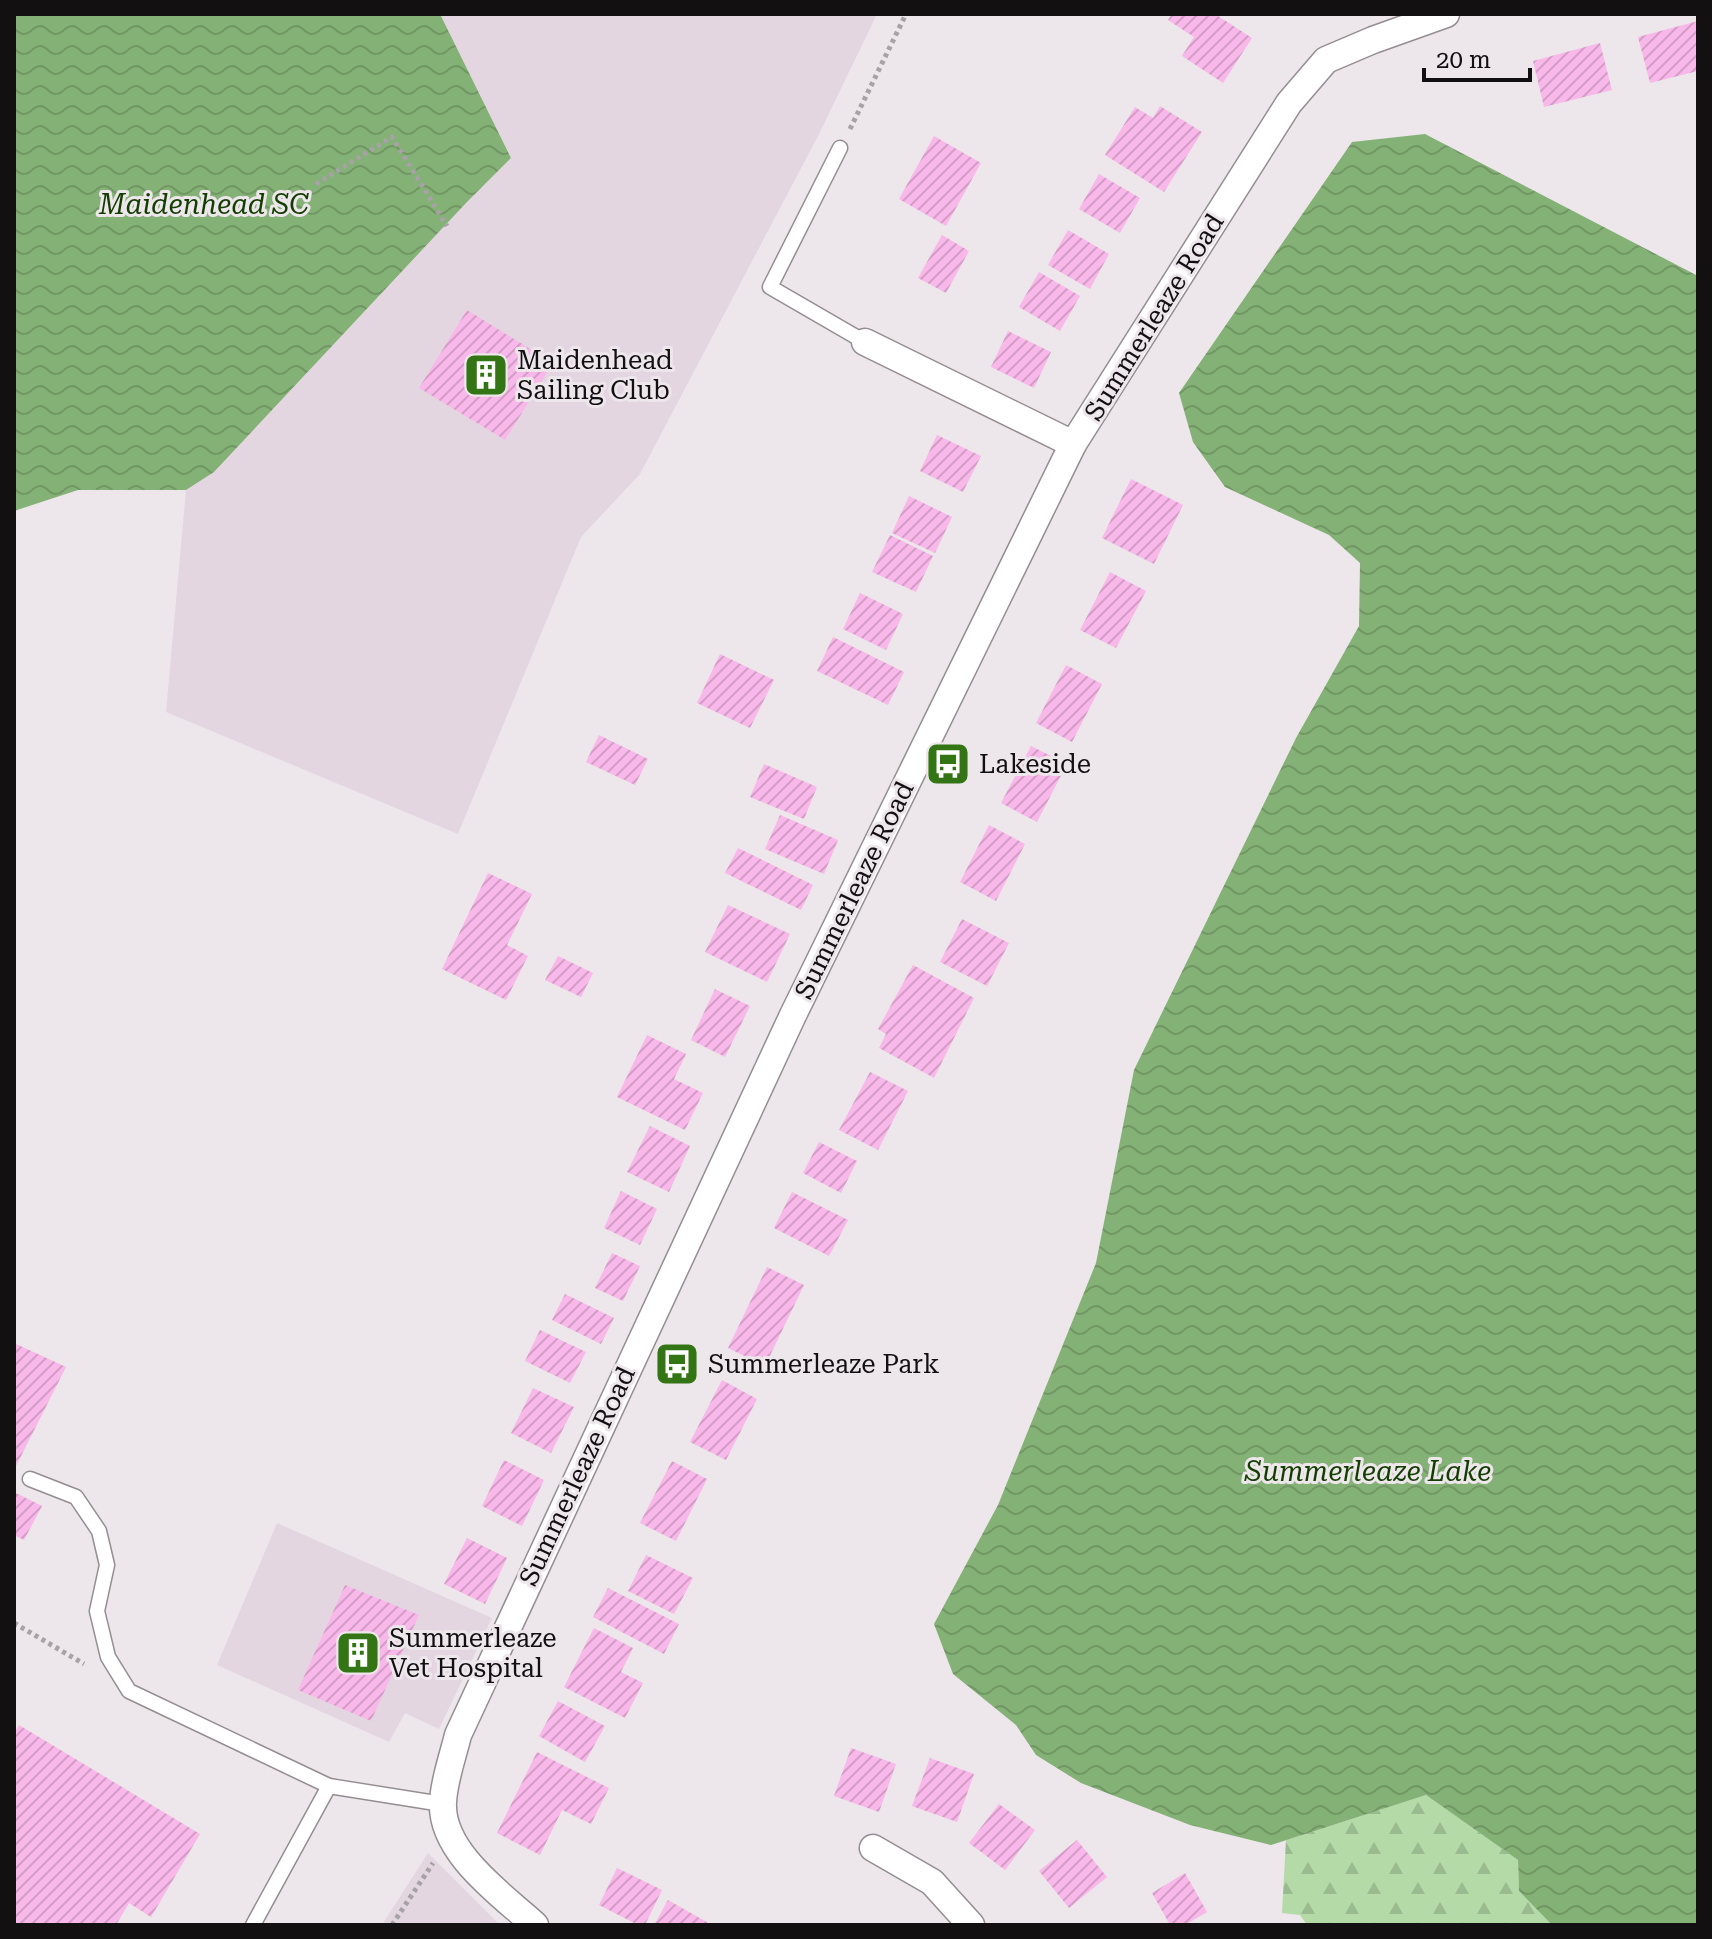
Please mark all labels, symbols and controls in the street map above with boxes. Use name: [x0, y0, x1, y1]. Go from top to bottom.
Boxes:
scale bar: [1424, 32, 1530, 82]
text: 20 m: [1436, 46, 1491, 74]
water label: Maidenhead SC: [98, 188, 309, 221]
street label: Summerleaze Road: [1078, 208, 1230, 426]
place label: Maidenhead Sailing Club: [517, 345, 673, 405]
building icon: Maidenhead Sailing Club: [462, 351, 510, 399]
bus stop icon: Lakeside: [924, 740, 972, 788]
place label: Lakeside: [979, 749, 1091, 779]
street label: Summerleaze Road: [788, 776, 920, 1004]
bus stop icon: Summerleaze Park: [653, 1340, 701, 1388]
place label: Summerleaze Park: [708, 1349, 939, 1379]
street label: Summerleaze Road: [513, 1361, 641, 1590]
water label: Summerleaze Lake: [1244, 1455, 1491, 1488]
place label: Summerleaze Vet Hospital: [389, 1623, 557, 1683]
building icon: Summerleaze Vet Hospital: [334, 1629, 382, 1677]

